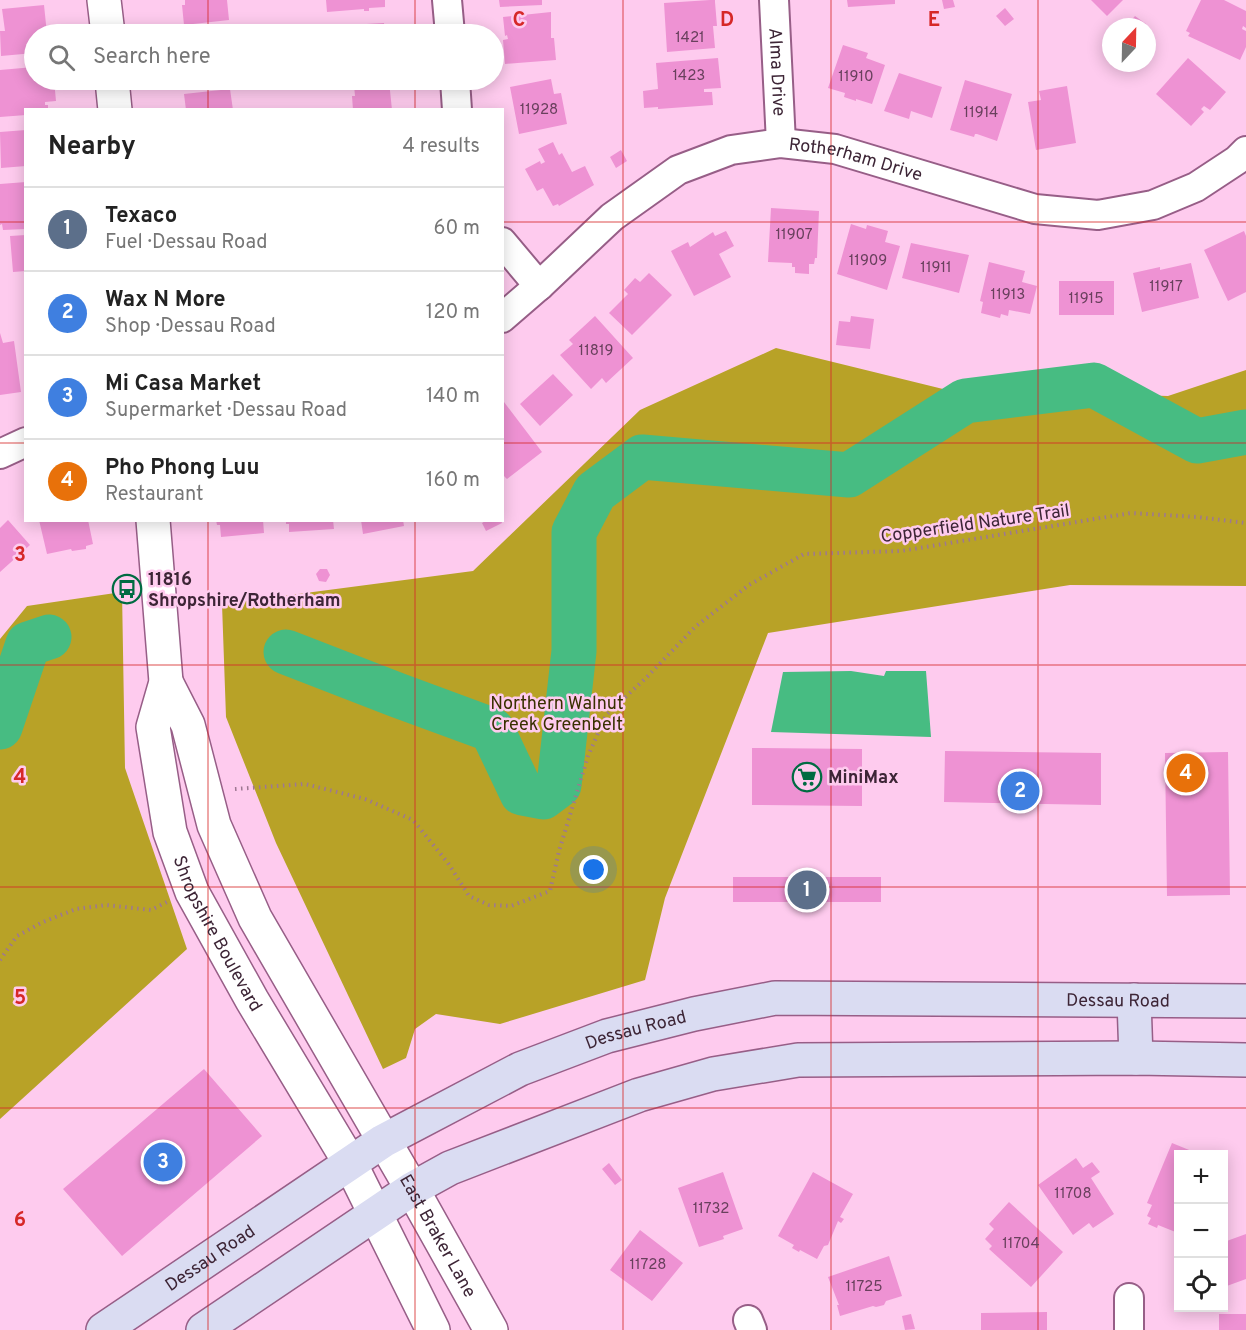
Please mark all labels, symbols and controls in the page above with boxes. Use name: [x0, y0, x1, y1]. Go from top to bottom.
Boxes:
text: C: [513, 8, 525, 34]
text: D: [720, 8, 734, 34]
text: E: [928, 8, 940, 34]
north arrow: [1102, 18, 1156, 72]
search box: [24, 24, 504, 90]
street label: Alma Drive: [762, 27, 790, 117]
house number: 1421: [675, 29, 705, 48]
icon: search: [45, 41, 78, 74]
text: Search here: [93, 44, 211, 71]
house number: 1423: [673, 67, 705, 86]
house number: 11910: [838, 68, 874, 87]
house number: 11928: [520, 101, 558, 120]
house number: 11914: [964, 104, 998, 123]
text: Nearby: [48, 131, 136, 164]
text: 4 results: [403, 134, 480, 160]
street label: Rotherham Drive: [787, 134, 925, 188]
text: Texaco: [105, 203, 177, 230]
text: 1: [64, 216, 72, 242]
text: 60 m: [434, 216, 480, 242]
house number: 11907: [775, 226, 813, 245]
text: Fuel · Dessau Road: [105, 230, 267, 256]
house number: 11909: [849, 252, 887, 271]
house number: 11911: [920, 259, 952, 278]
house number: 11917: [1149, 278, 1183, 297]
house number: 11913: [991, 286, 1025, 305]
text: Wax N More: [105, 287, 226, 314]
house number: 11915: [1068, 290, 1104, 309]
text: 2: [61, 300, 74, 326]
text: 120 m: [426, 300, 480, 326]
text: Shop · Dessau Road: [105, 314, 276, 340]
house number: 11819: [579, 342, 613, 361]
text: Mi Casa Market: [105, 371, 261, 398]
text: 3: [62, 384, 74, 410]
text: 140 m: [426, 384, 480, 410]
text: Supermarket · Dessau Road: [105, 398, 347, 424]
text: Pho Phong Luu: [105, 455, 259, 482]
text: 4: [61, 468, 74, 494]
text: 160 m: [426, 468, 480, 494]
text: Restaurant: [105, 482, 204, 508]
street label: Copperfield Nature Trail: [879, 500, 1071, 549]
text: 3: [14, 543, 26, 569]
place label: 11816 Shropshire/Rotherham: [148, 569, 341, 613]
bus stop icon: 11816 Shropshire/Rotherham: [111, 573, 143, 605]
park label: Northern Walnut Creek Greenbelt: [490, 693, 624, 737]
pin: 4: [1166, 750, 1206, 796]
supermarket icon: MiniMax: [791, 761, 823, 793]
text: 4: [14, 765, 26, 791]
place label: MiniMax: [828, 767, 899, 790]
pin: 2: [1000, 768, 1040, 814]
street label: Shropshire Boulevard: [167, 853, 266, 1016]
your location: [579, 855, 608, 884]
pin: 1: [788, 868, 826, 912]
text: 5: [14, 986, 26, 1012]
street label: Dessau Road: [1066, 990, 1170, 1014]
street label: Dessau Road: [582, 1006, 689, 1056]
pin: 3: [144, 1140, 182, 1184]
map controls: [1174, 1150, 1228, 1312]
button: +: [1174, 1150, 1228, 1204]
street label: East Braker Lane: [393, 1171, 480, 1302]
house number: 11708: [1054, 1185, 1092, 1204]
house number: 11732: [693, 1200, 729, 1219]
button: −: [1174, 1204, 1228, 1258]
text: 6: [14, 1208, 26, 1234]
street label: Dessau Road: [161, 1220, 260, 1298]
house number: 11704: [1002, 1235, 1040, 1254]
house number: 11728: [629, 1256, 667, 1275]
button: locate: [1174, 1258, 1228, 1312]
house number: 11725: [845, 1278, 883, 1297]

